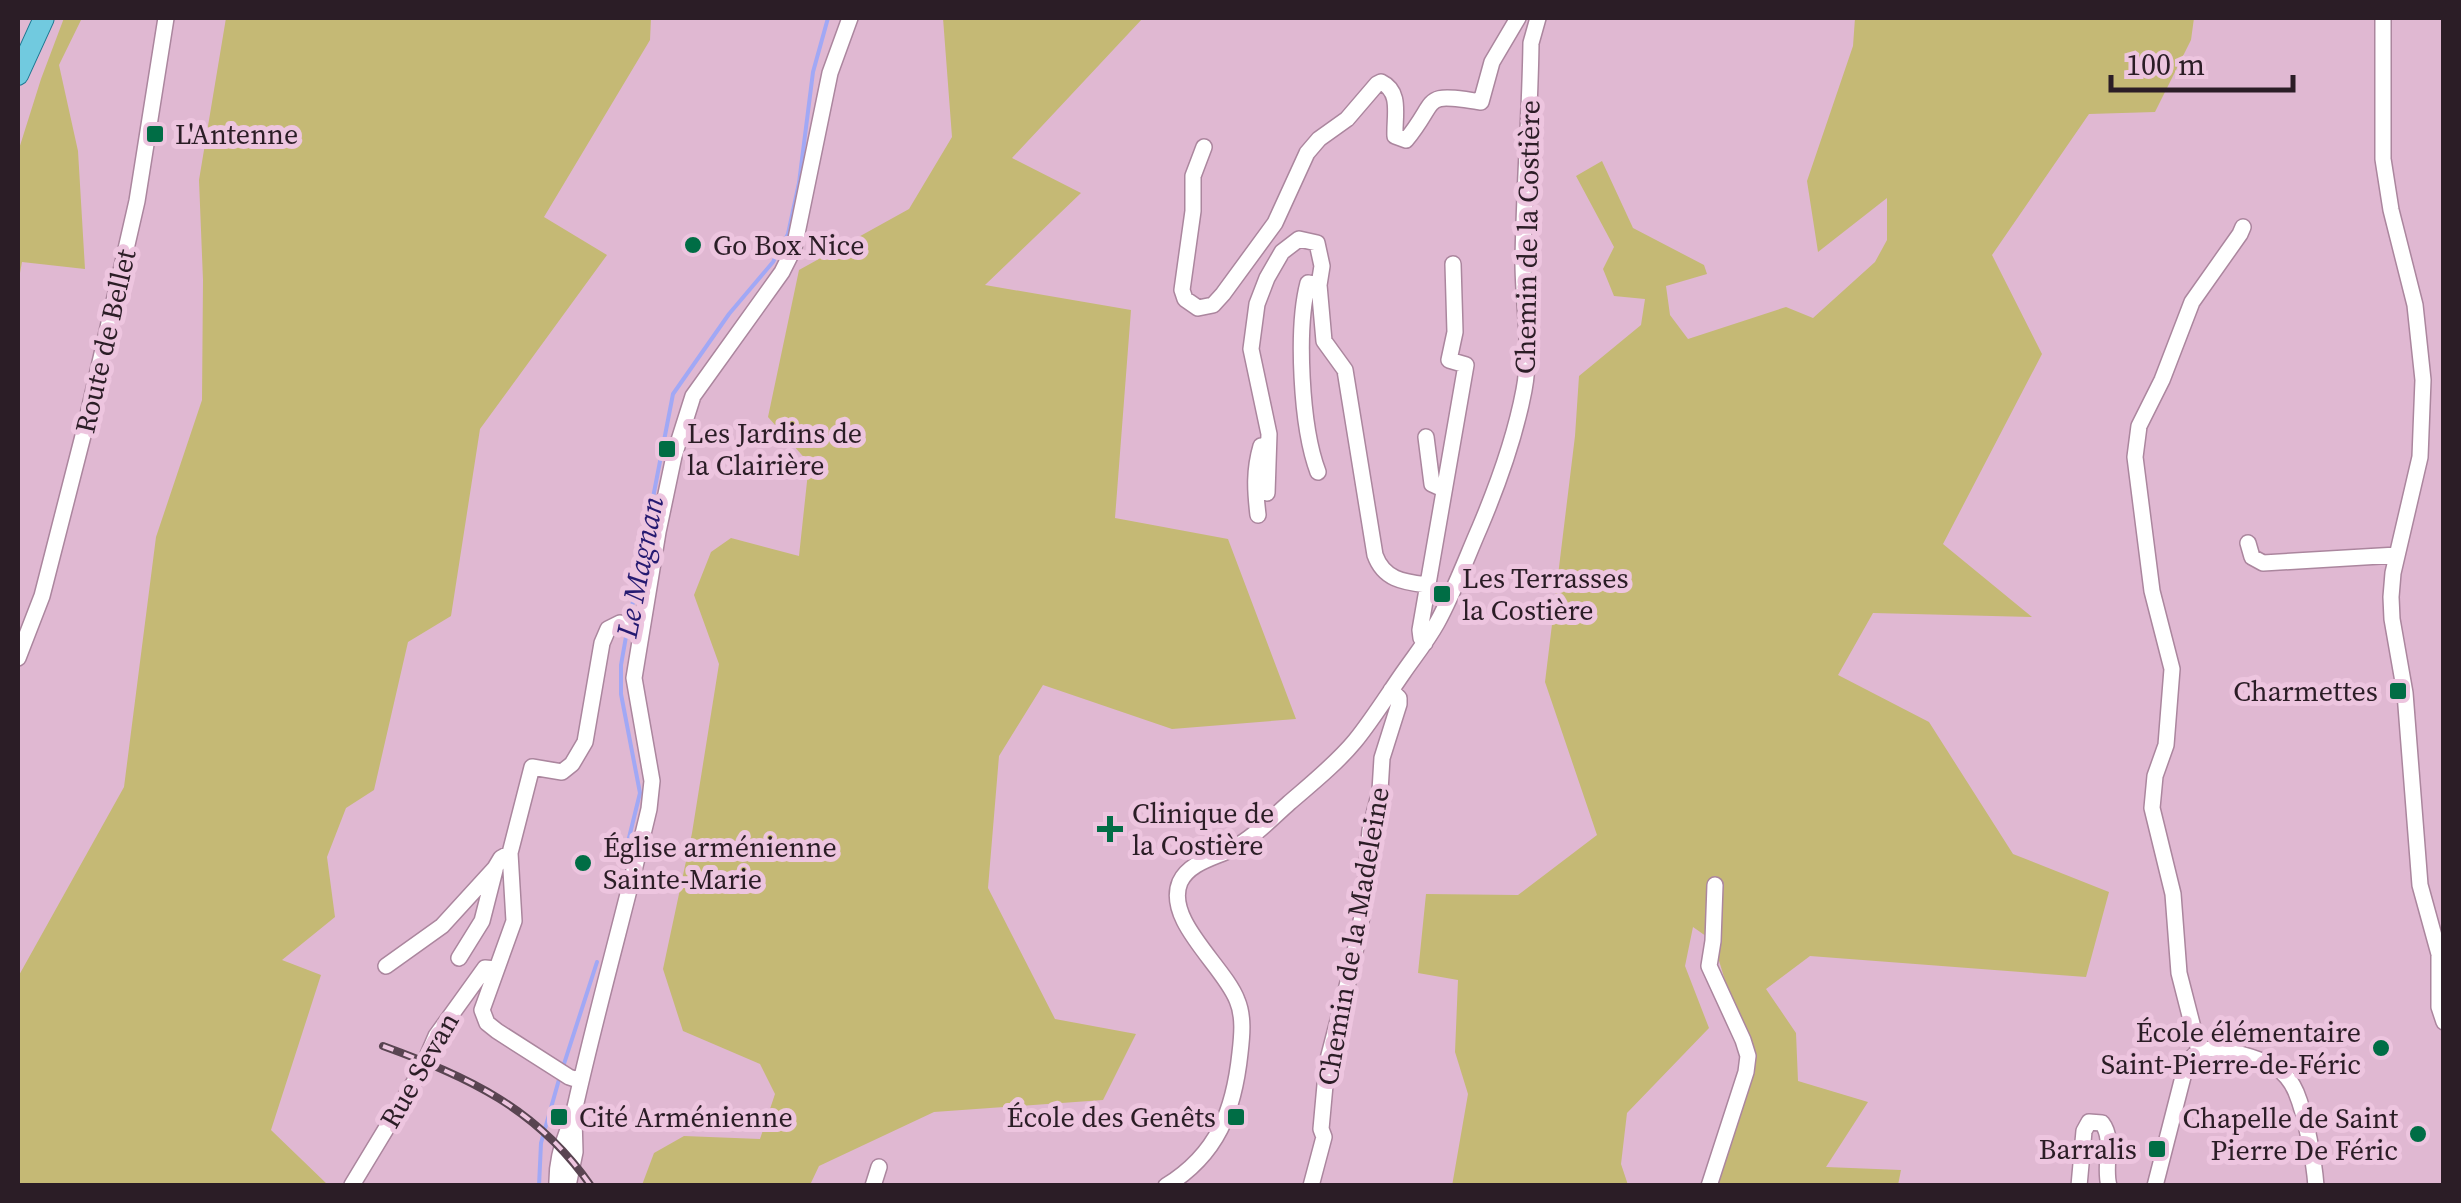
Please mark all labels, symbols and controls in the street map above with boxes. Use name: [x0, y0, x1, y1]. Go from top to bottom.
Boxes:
scale bar: [2111, 30, 2294, 92]
text: 100 m: [2126, 44, 2205, 85]
street label: Chemin de la Costière: [1506, 100, 1548, 374]
place label: L'Antenne: [175, 115, 298, 153]
marker: L'Antenne: [144, 123, 166, 145]
place label: Go Box Nice: [713, 226, 865, 264]
marker: Go Box Nice: [682, 234, 704, 256]
street label: Route de Bellet: [65, 244, 145, 437]
place label: Les Jardins de la Clairière: [687, 414, 862, 484]
marker: Les Jardins de la Clairière: [656, 438, 678, 460]
water label: Le Magnan: [606, 493, 673, 642]
place label: Les Terrasses la Costière: [1462, 559, 1629, 629]
marker: Les Terrasses la Costière: [1431, 583, 1453, 605]
place label: Charmettes: [2233, 672, 2378, 710]
marker: Charmettes: [2387, 680, 2409, 702]
street label: Chemin de la Madeleine: [1308, 784, 1398, 1088]
place label: Clinique de la Costière: [1132, 794, 1274, 864]
marker: Clinique de la Costière: [1097, 816, 1123, 842]
place label: Église arménienne Sainte-Marie: [603, 828, 837, 898]
marker: Église arménienne Sainte-Marie: [572, 852, 594, 874]
street label: Rue Sevan: [371, 1005, 467, 1135]
place label: École élémentaire Saint-Pierre-de-Féric: [2101, 1013, 2361, 1083]
marker: École élémentaire Saint-Pierre-de-Féric: [2370, 1037, 2392, 1059]
place label: Cité Arménienne: [579, 1098, 793, 1136]
place label: École des Genêts: [1007, 1098, 1216, 1136]
place label: Chapelle de Saint Pierre De Féric: [2182, 1099, 2399, 1169]
marker: Cité Arménienne: [548, 1106, 570, 1128]
marker: École des Genêts: [1225, 1106, 1247, 1128]
marker: Chapelle de Saint Pierre De Féric: [2407, 1123, 2429, 1145]
place label: Barralis: [2039, 1130, 2137, 1168]
marker: Barralis: [2146, 1138, 2168, 1160]

